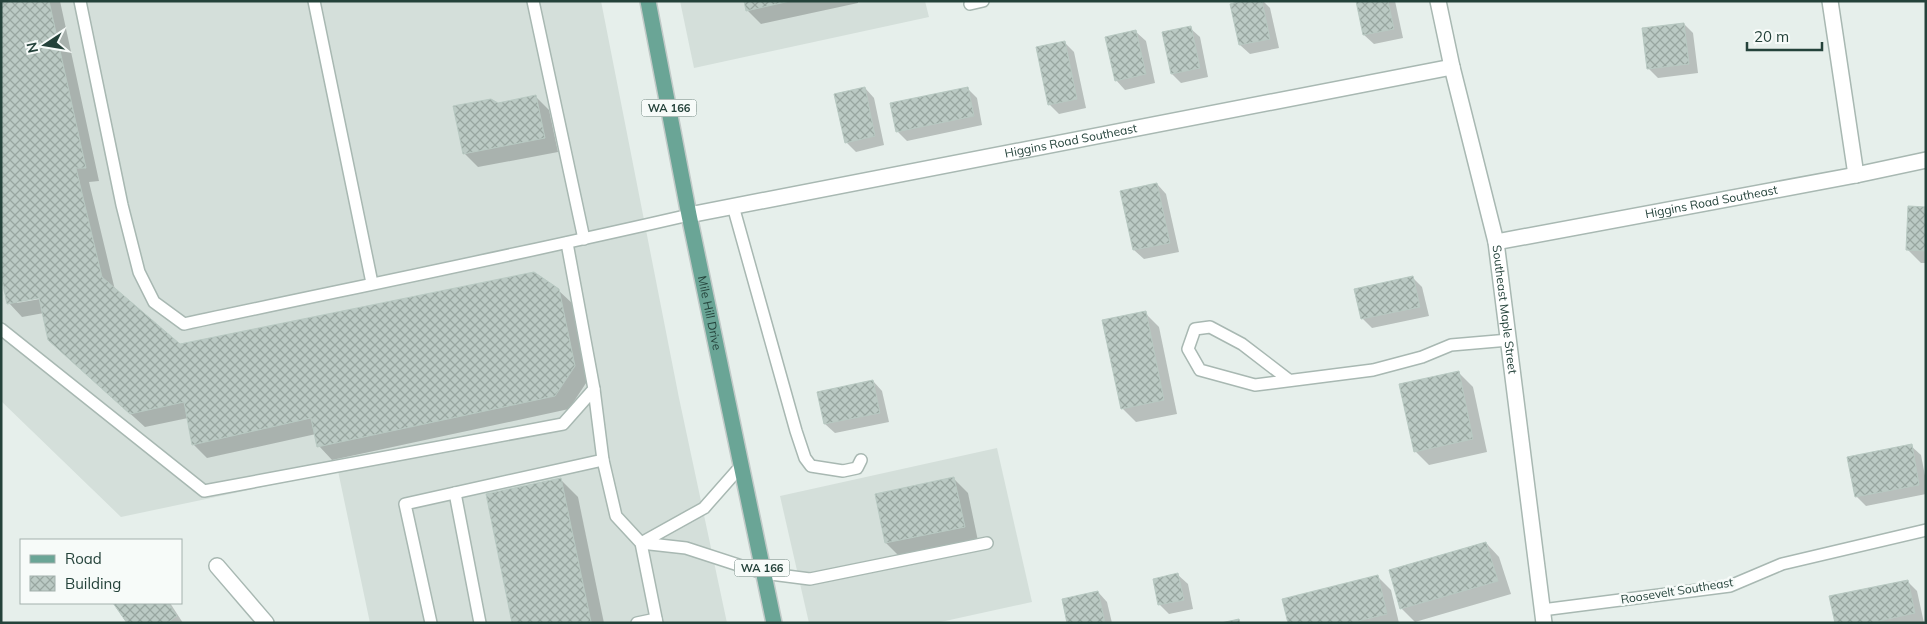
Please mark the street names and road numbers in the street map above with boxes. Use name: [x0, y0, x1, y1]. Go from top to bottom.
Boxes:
road number: WA 166: [642, 100, 696, 116]
street label: Higgins Road Southeast: [1003, 120, 1138, 161]
street label: Higgins Road Southeast: [1644, 182, 1779, 221]
street label: Southeast Maple Street: [1489, 244, 1521, 375]
street label: Mile Hill Drive: [695, 274, 725, 351]
road number: WA 166: [734, 560, 790, 576]
street label: Roosevelt Southeast: [1620, 574, 1734, 607]

